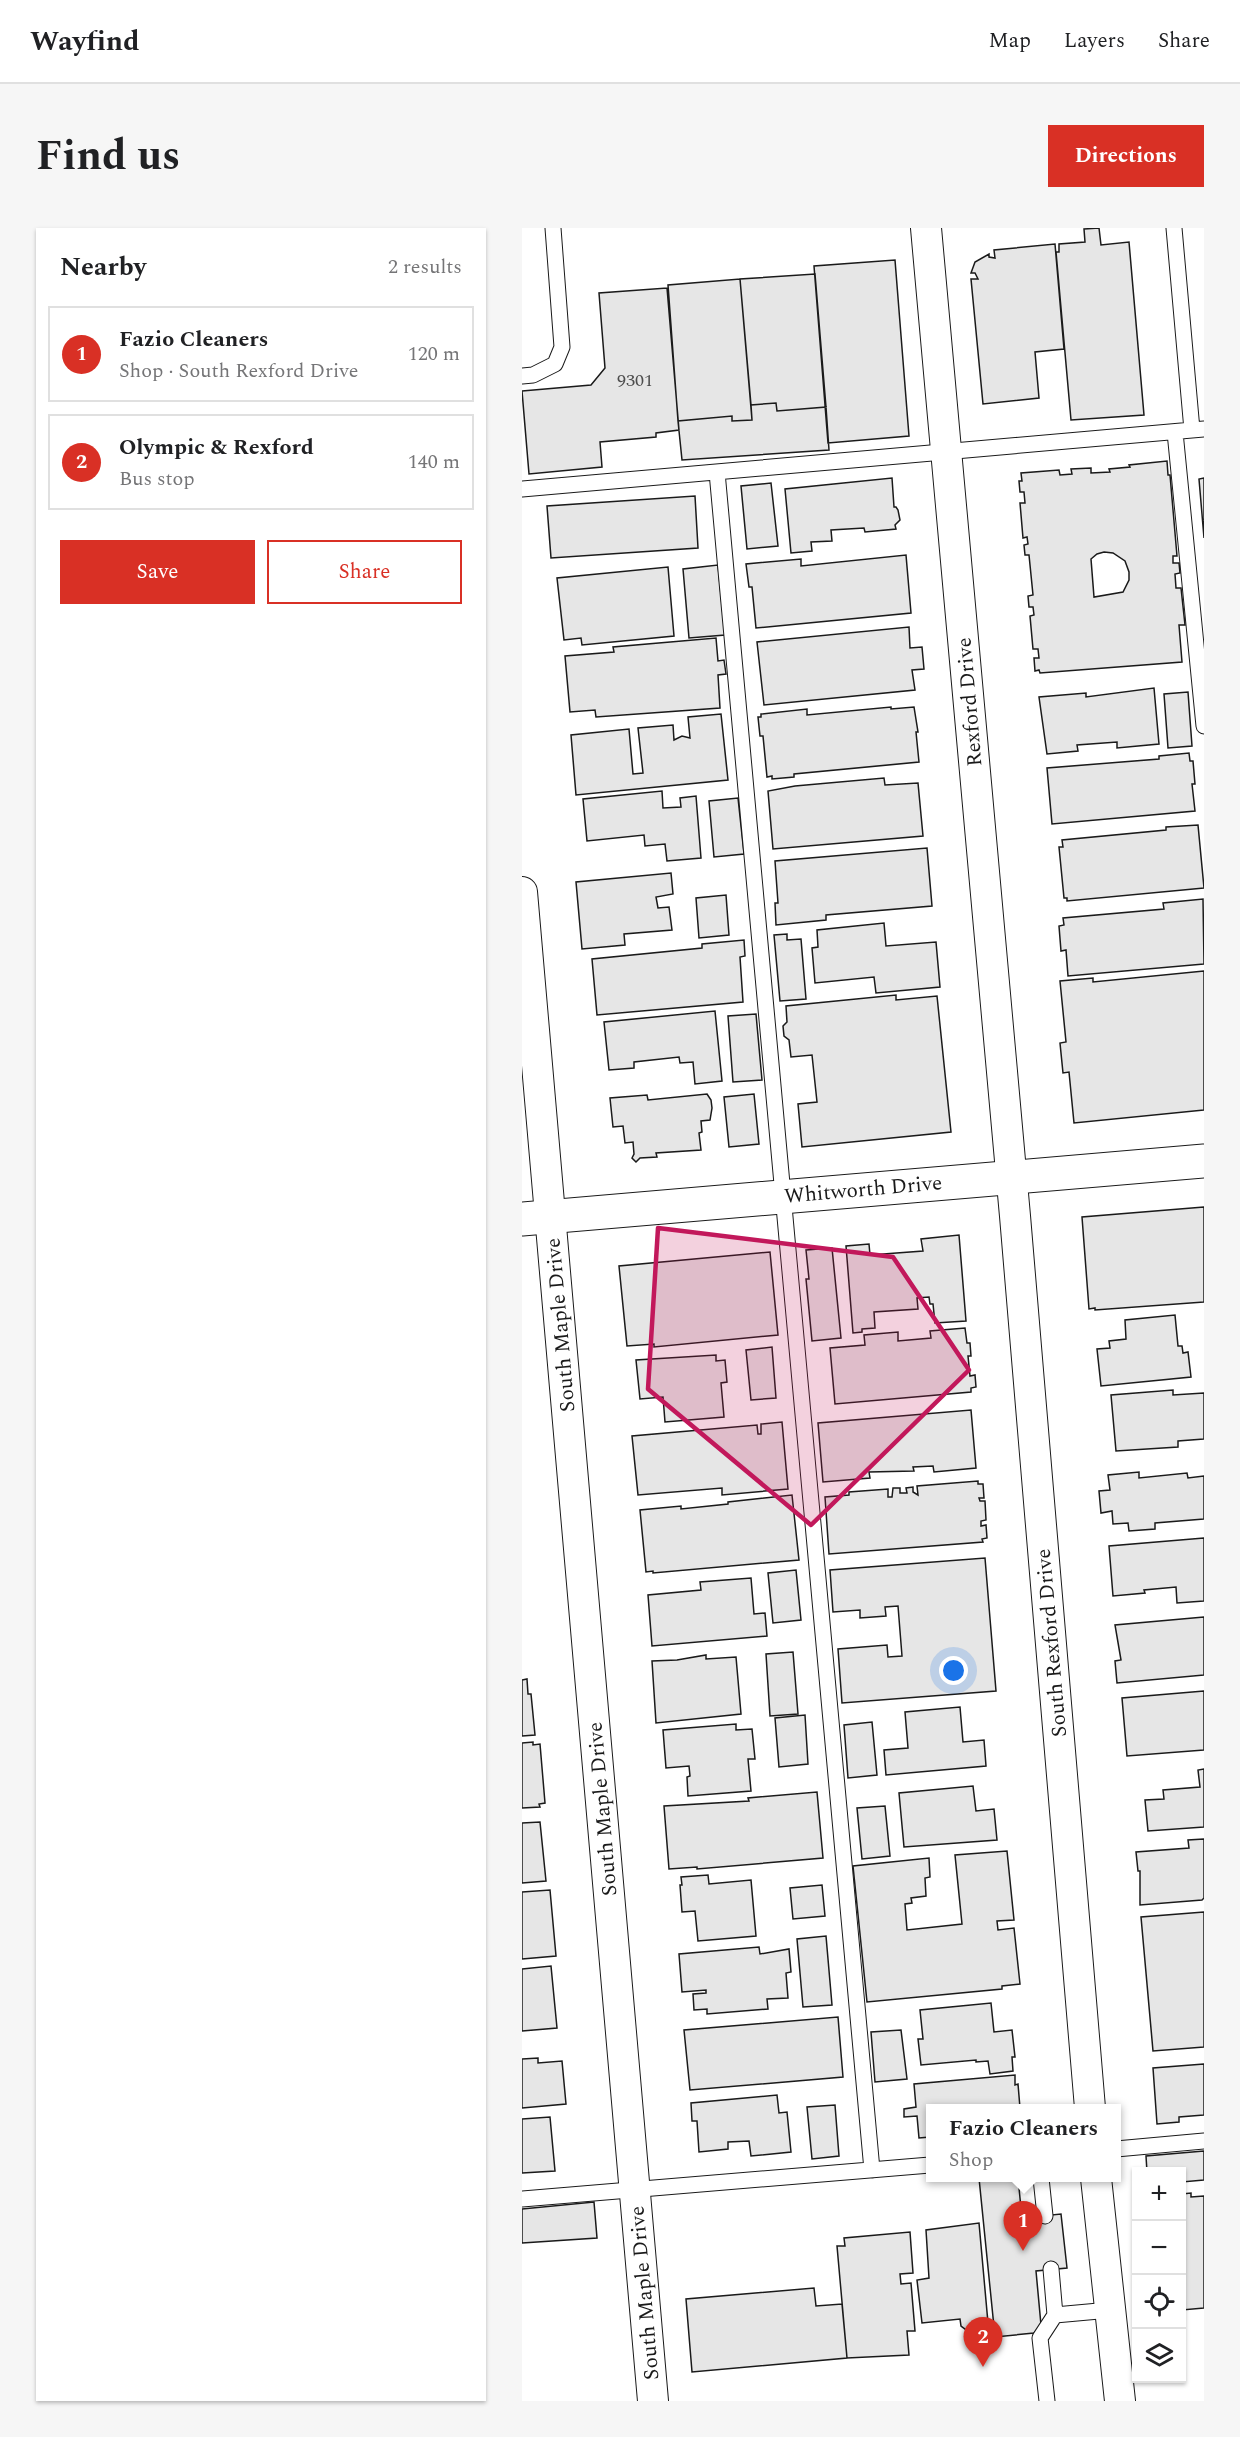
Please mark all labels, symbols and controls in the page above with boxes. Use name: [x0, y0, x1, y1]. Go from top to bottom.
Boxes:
text: Wayfind: [30, 20, 139, 63]
text: Map: [989, 25, 1031, 57]
text: Layers: [1064, 25, 1125, 57]
text: Share: [1158, 25, 1210, 57]
text: Find us: [36, 125, 180, 188]
button: Directions: [1048, 125, 1204, 187]
text: Nearby: [60, 247, 146, 287]
text: 2 results: [388, 252, 462, 282]
text: Fazio Cleaners: [119, 323, 268, 356]
text: 1: [76, 339, 87, 369]
text: 120 m: [408, 339, 460, 369]
text: Shop · South Rexford Drive: [119, 356, 359, 386]
house number: 9301: [617, 367, 653, 394]
text: Olympic & Rexford: [119, 431, 314, 464]
text: 2: [76, 447, 87, 477]
text: 140 m: [408, 447, 460, 477]
text: Bus stop: [119, 464, 195, 494]
button: Save: [60, 540, 255, 604]
button: Share: [267, 540, 462, 604]
street label: Rexford Drive: [948, 636, 992, 768]
street label: Whitworth Drive: [783, 1167, 943, 1213]
street label: South Maple Drive: [537, 1236, 585, 1413]
street label: South Rexford Drive: [1028, 1547, 1076, 1739]
your location: [939, 1656, 968, 1685]
street label: South Maple Drive: [579, 1720, 627, 1897]
popup: [926, 2104, 1121, 2182]
text: Fazio Cleaners: [949, 2112, 1098, 2145]
text: Shop: [949, 2145, 993, 2175]
map controls: [1132, 2167, 1186, 2383]
button: +: [1132, 2167, 1186, 2221]
pin: 1: [1004, 2202, 1042, 2251]
street label: South Maple Drive: [621, 2204, 669, 2381]
button: −: [1132, 2221, 1186, 2275]
button: locate: [1132, 2275, 1186, 2329]
pin: 2: [964, 2318, 1002, 2367]
button: layers: [1132, 2329, 1186, 2383]

